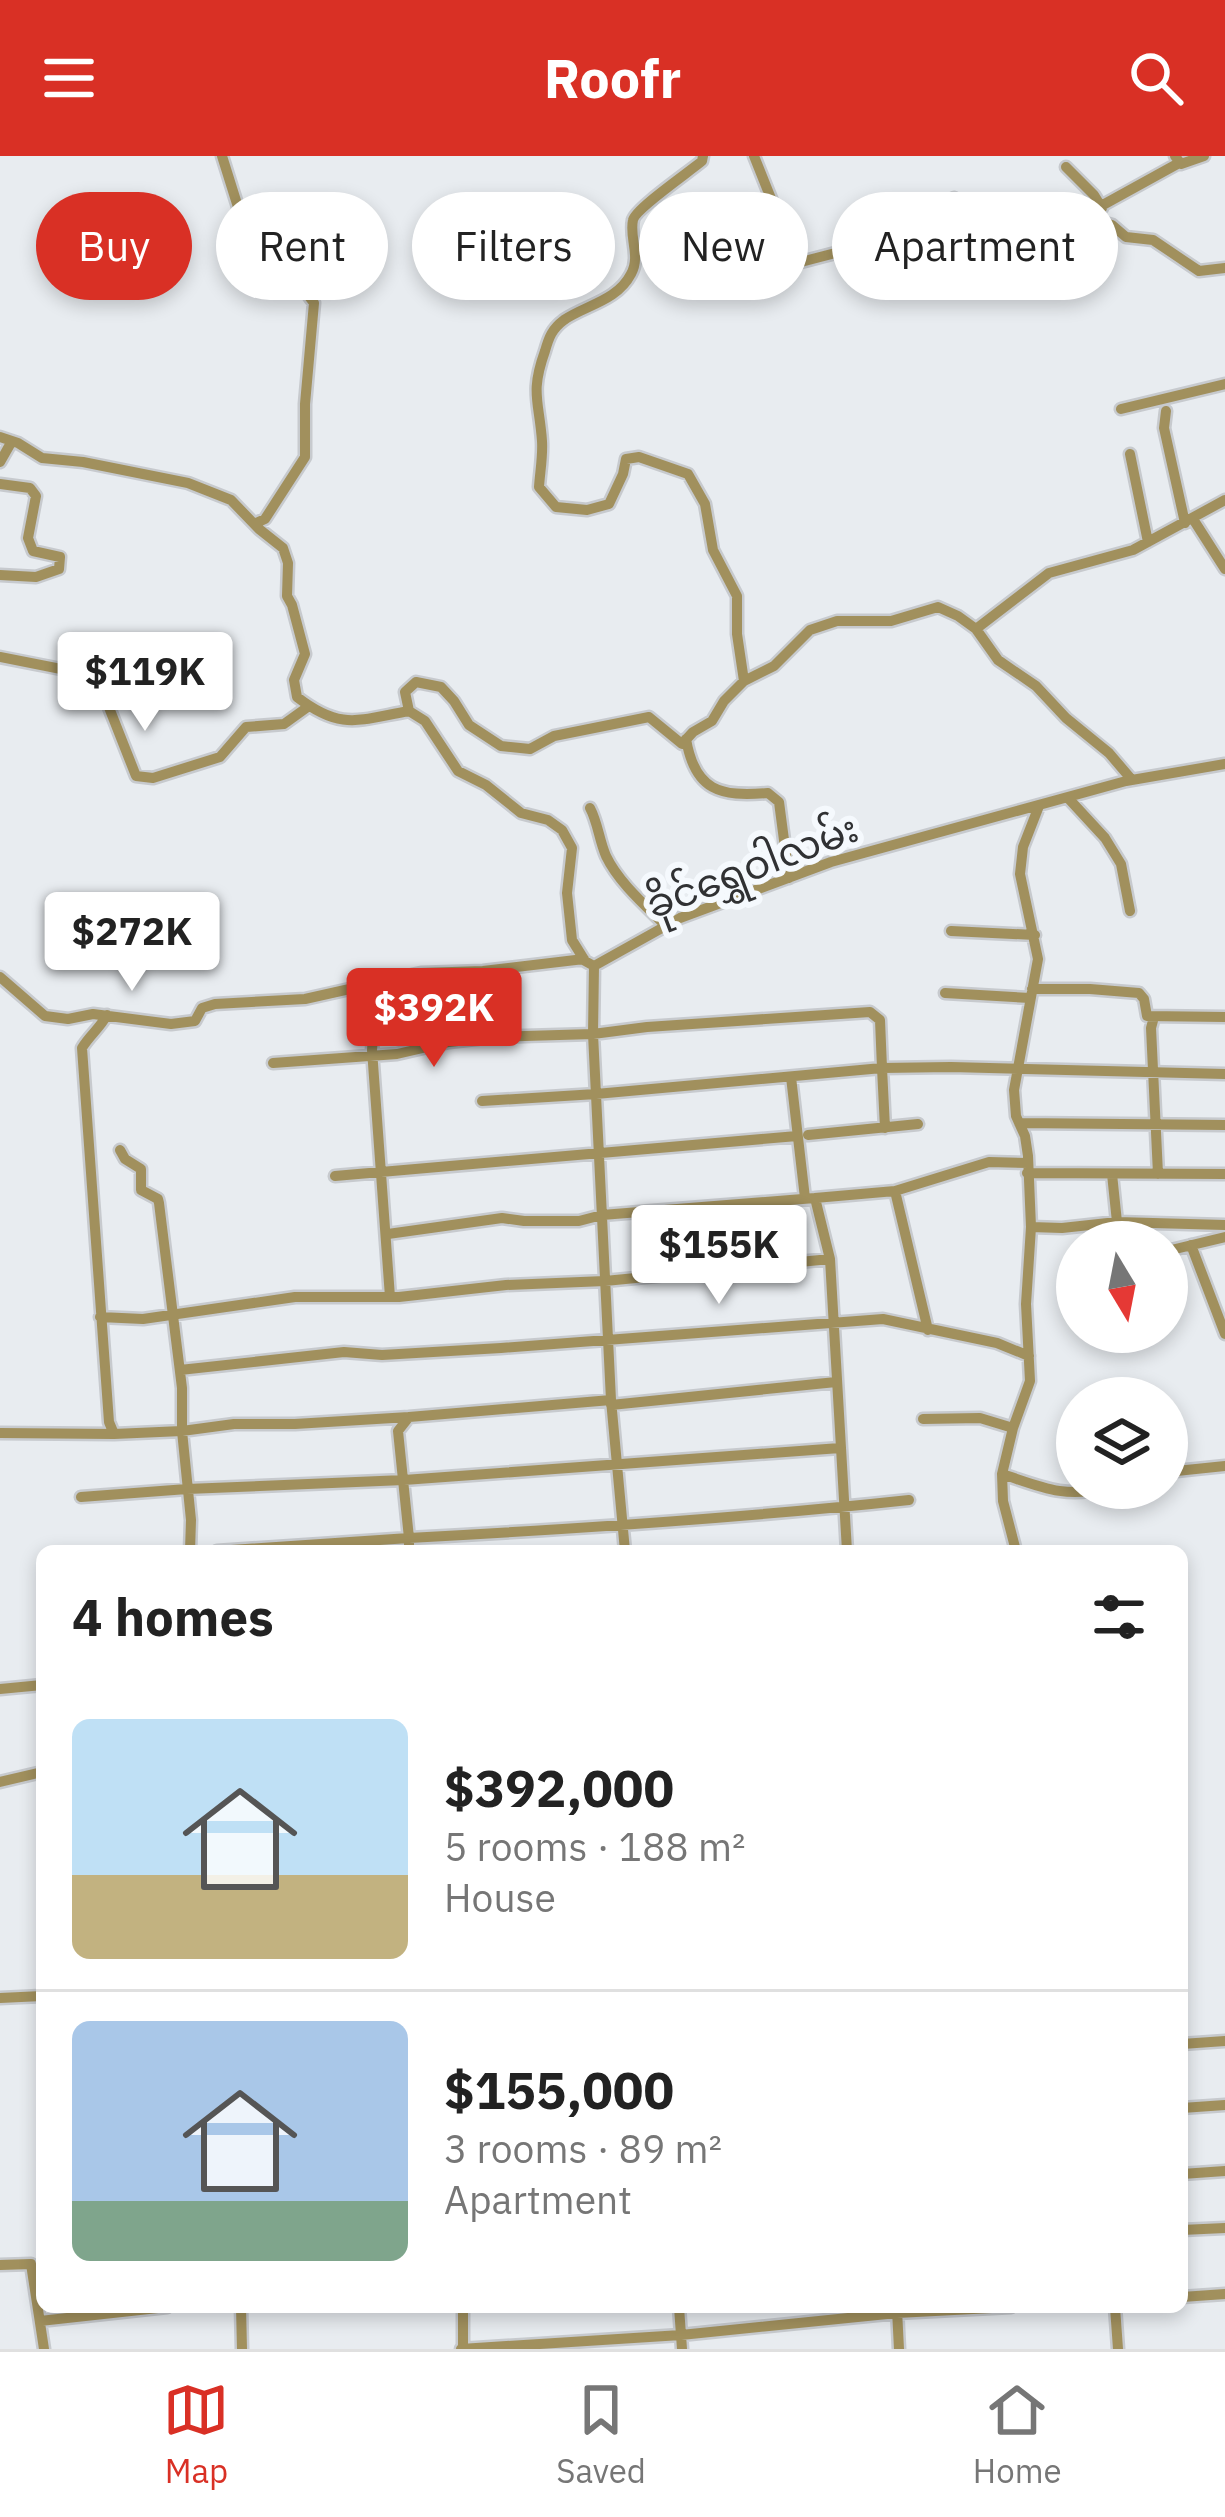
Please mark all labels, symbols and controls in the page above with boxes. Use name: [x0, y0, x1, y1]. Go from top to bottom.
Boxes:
text: Roofr: [544, 43, 681, 113]
icon: menu: [36, 45, 102, 111]
icon: search: [1123, 45, 1189, 111]
chip: Buy: [36, 192, 192, 300]
chip: Rent: [216, 192, 388, 300]
chip: Filters: [412, 192, 615, 300]
chip: New: [639, 192, 808, 300]
chip: Apartment: [832, 192, 1118, 300]
pin: $119K: [61, 632, 229, 734]
text: $119K: [85, 645, 205, 696]
street label: ခိုင်ရွှေဝါလမ်း: [639, 802, 868, 936]
pin: $272K: [48, 892, 216, 994]
text: $272K: [72, 905, 192, 956]
pin: $392K: [350, 968, 518, 1070]
text: $392K: [374, 981, 494, 1032]
pin: $155K: [635, 1205, 803, 1307]
text: $155K: [659, 1218, 779, 1269]
north arrow: [1056, 1221, 1188, 1353]
map controls: [1056, 1221, 1188, 1509]
button: layers: [1056, 1377, 1188, 1509]
text: 4 homes: [72, 1584, 274, 1650]
icon: filters: [1086, 1584, 1152, 1650]
text: $392,000: [444, 1755, 674, 1821]
icon: home: [168, 1767, 312, 1911]
text: 5 rooms · 188 m²: [444, 1821, 746, 1872]
text: House: [444, 1872, 556, 1923]
text: $155,000: [444, 2057, 674, 2123]
icon: home: [168, 2069, 312, 2213]
text: 3 rooms · 89 m²: [444, 2123, 722, 2174]
text: Apartment: [444, 2174, 632, 2225]
tab: Map: [163, 2377, 229, 2492]
tab: Saved: [556, 2377, 646, 2492]
tab: Home: [973, 2377, 1062, 2492]

